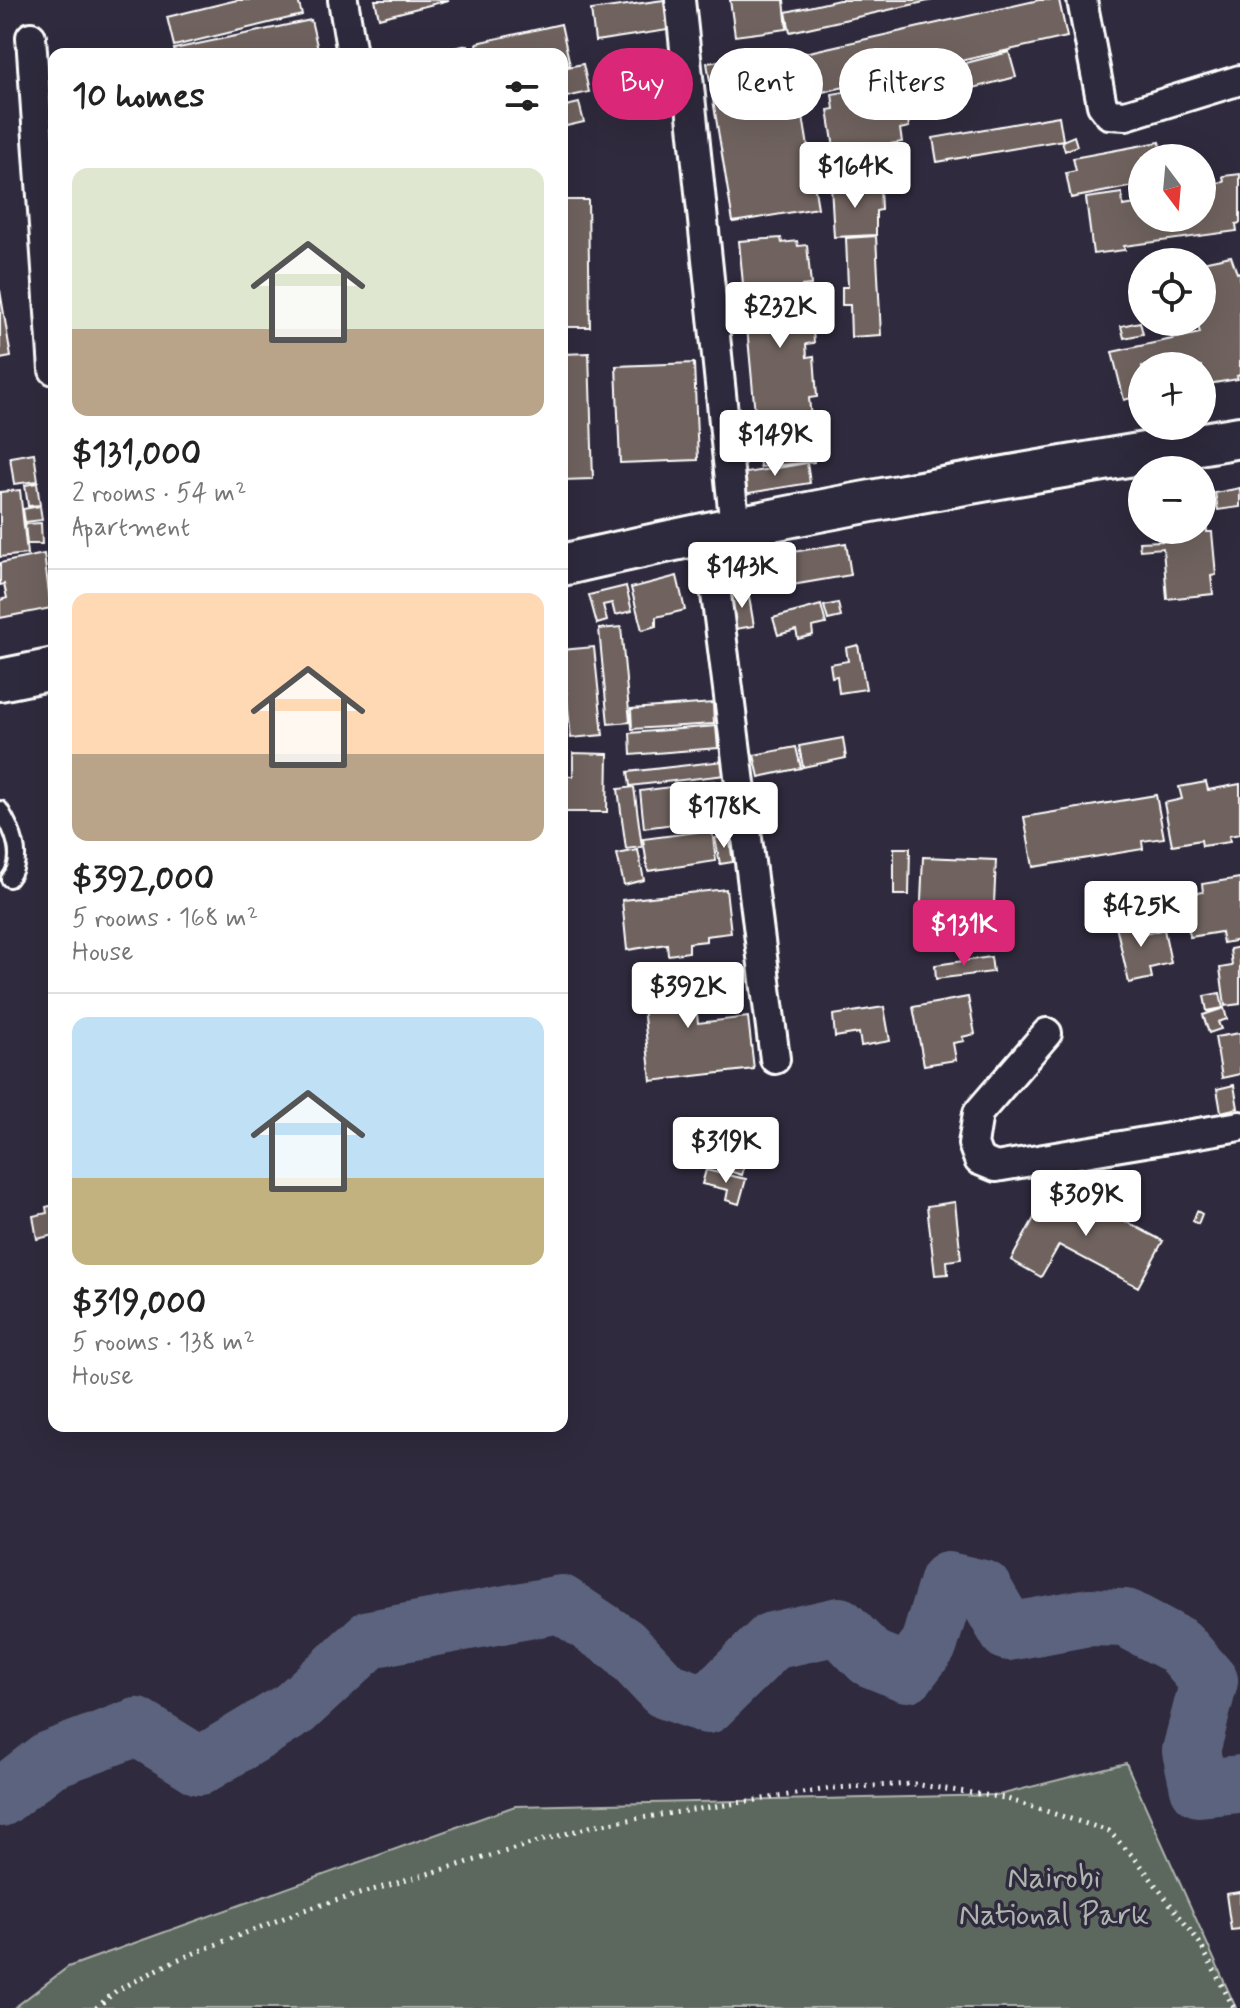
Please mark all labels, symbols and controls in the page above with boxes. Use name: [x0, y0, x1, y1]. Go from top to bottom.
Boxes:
chip: Buy: [592, 48, 693, 120]
chip: Rent: [709, 48, 823, 120]
chip: Filters: [839, 48, 973, 120]
text: 10 homes: [72, 74, 205, 119]
icon: filters: [500, 74, 544, 118]
pin: $164K: [799, 142, 911, 210]
north arrow: [1128, 144, 1216, 232]
map controls: [1128, 144, 1216, 544]
text: $164K: [818, 151, 892, 185]
icon: home: [236, 220, 380, 364]
button: locate: [1128, 248, 1216, 336]
pin: $232K: [724, 282, 836, 350]
text: $232K: [744, 291, 816, 325]
button: +: [1128, 352, 1216, 440]
pin: $149K: [719, 410, 831, 478]
text: $149K: [738, 419, 812, 453]
text: $131,000: [72, 432, 201, 477]
button: −: [1128, 456, 1216, 544]
text: 2 rooms · 54 m²: [72, 477, 247, 511]
text: Apartment: [72, 511, 190, 545]
pin: $143K: [686, 542, 798, 610]
text: $143K: [706, 551, 778, 585]
icon: home: [236, 645, 380, 789]
pin: $178K: [668, 782, 780, 850]
text: $178K: [688, 791, 760, 825]
text: $392,000: [72, 857, 214, 902]
pin: $425K: [1085, 881, 1197, 949]
text: $425K: [1103, 890, 1179, 924]
pin: $131K: [908, 900, 1020, 968]
text: 5 rooms · 168 m²: [72, 902, 258, 936]
text: $131K: [931, 909, 997, 943]
text: House: [72, 936, 133, 970]
pin: $392K: [632, 962, 744, 1030]
text: $392K: [650, 971, 726, 1005]
icon: home: [236, 1069, 380, 1213]
pin: $319K: [670, 1117, 782, 1185]
text: $319K: [691, 1126, 761, 1160]
pin: $309K: [1030, 1170, 1142, 1238]
text: $309K: [1049, 1179, 1123, 1213]
text: $319,000: [72, 1281, 206, 1326]
text: 5 rooms · 138 m²: [72, 1326, 255, 1360]
text: House: [72, 1360, 133, 1394]
park label: Nairobi National Park: [959, 1857, 1149, 1936]

